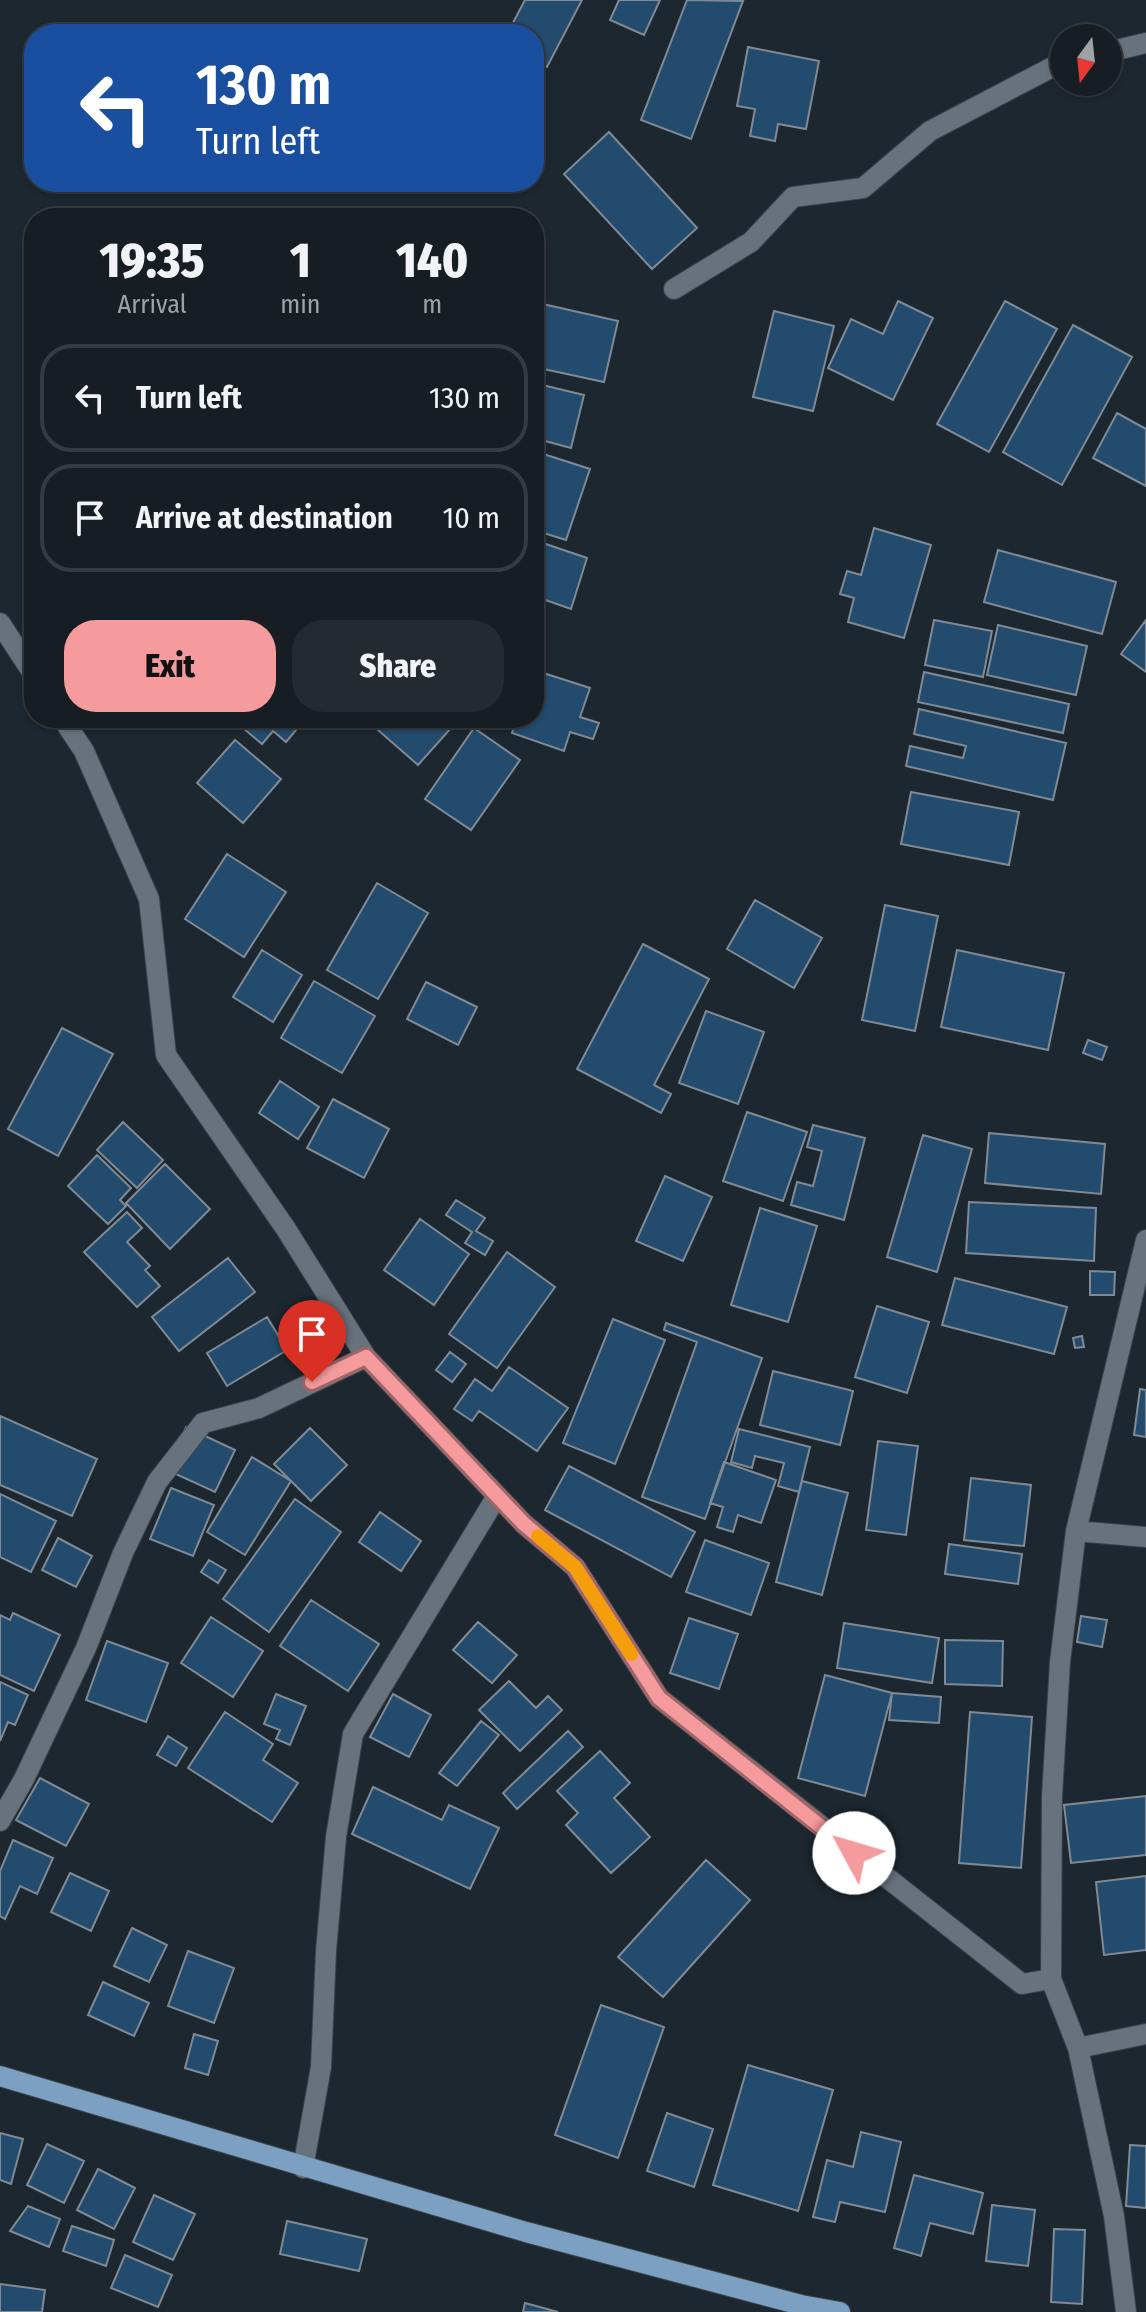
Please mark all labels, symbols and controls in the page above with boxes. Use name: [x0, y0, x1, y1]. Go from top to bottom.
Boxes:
north arrow: [1050, 24, 1122, 96]
map controls: [1050, 24, 1122, 96]
text: 130 m: [196, 52, 331, 119]
icon: left: [64, 56, 168, 160]
text: Turn left: [196, 120, 320, 164]
text: 19:35: [100, 232, 205, 290]
text: 1: [290, 232, 311, 290]
text: 140: [396, 232, 468, 290]
text: Arrival: [118, 289, 187, 320]
text: min: [280, 289, 320, 320]
text: m: [422, 289, 442, 320]
icon: left: [68, 376, 112, 420]
text: Turn left: [136, 380, 242, 416]
text: 130 m: [429, 380, 500, 416]
icon: arrive: [68, 496, 112, 540]
text: Arrive at destination: [136, 500, 393, 536]
text: 10 m: [443, 500, 500, 536]
button: Exit: [64, 620, 276, 712]
button: Share: [292, 620, 504, 712]
pin: [278, 1300, 346, 1382]
icon: arrive: [290, 1312, 334, 1356]
position arrow: [812, 1811, 896, 1895]

